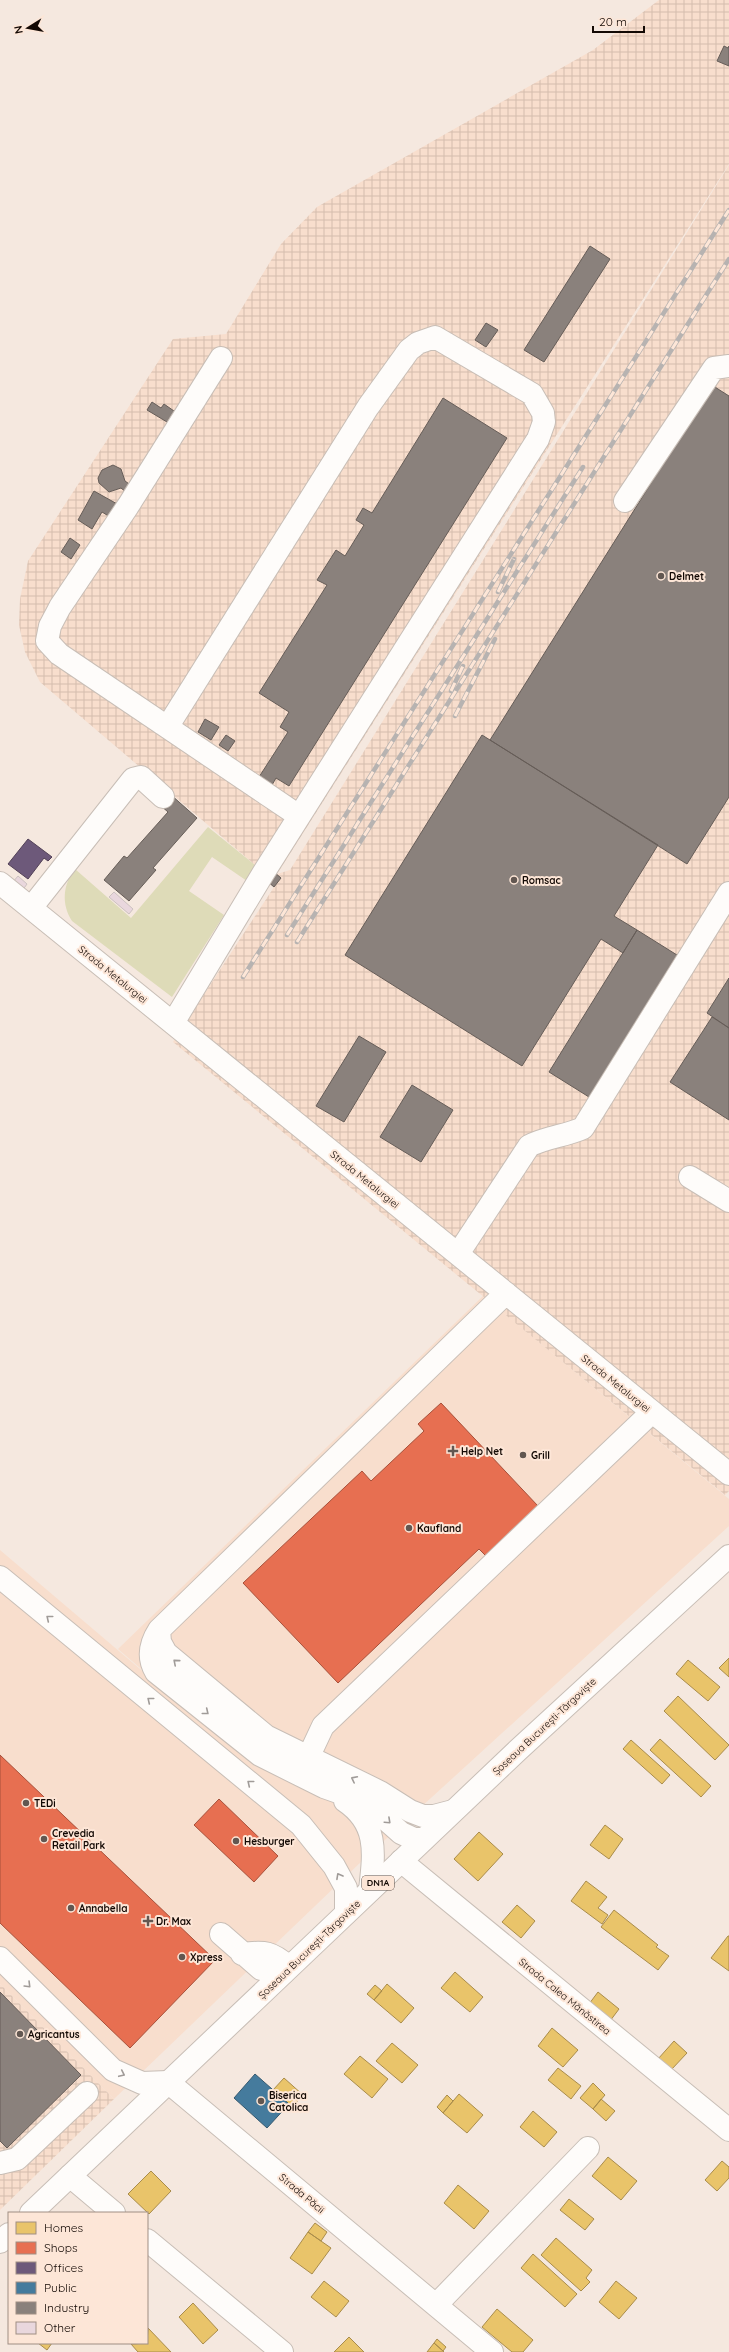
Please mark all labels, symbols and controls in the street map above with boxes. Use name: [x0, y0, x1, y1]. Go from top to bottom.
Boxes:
north arrow: [8, 8, 48, 48]
scale bar: [593, 8, 644, 34]
text: 20 m: [599, 14, 627, 29]
text: N: [11, 25, 26, 35]
place label: Delmet: [669, 570, 704, 583]
marker: Delmet: [656, 571, 666, 581]
place label: Romsac: [522, 874, 561, 887]
marker: Romsac: [509, 875, 519, 885]
street label: Strada Metalurgiei: [76, 943, 150, 1006]
street label: Strada Metalurgiei: [328, 1148, 402, 1211]
street label: Strada Metalurgiei: [579, 1352, 653, 1415]
place label: Help Net: [461, 1445, 503, 1458]
marker: Help Net: [448, 1446, 458, 1456]
place label: Grill: [531, 1449, 550, 1462]
marker: Grill: [518, 1450, 528, 1460]
place label: Kaufland: [417, 1522, 461, 1535]
marker: Kaufland: [404, 1523, 414, 1533]
one-way arrow: [47, 1615, 54, 1622]
one-way arrow: [174, 1660, 181, 1667]
street label: Șoseaua București-Târgoviște: [490, 1675, 599, 1778]
one-way arrow: [147, 1698, 154, 1705]
one-way arrow: [201, 1707, 208, 1714]
one-way arrow: [351, 1776, 358, 1784]
one-way arrow: [247, 1781, 254, 1788]
place label: TEDi: [34, 1797, 56, 1810]
marker: TEDi: [21, 1798, 31, 1808]
one-way arrow: [383, 1816, 391, 1824]
place label: Crevedia Retail Park: [52, 1827, 106, 1852]
marker: Crevedia Retail Park: [39, 1834, 49, 1844]
place label: Hesburger: [244, 1835, 295, 1848]
marker: Hesburger: [231, 1836, 241, 1846]
one-way arrow: [337, 1873, 344, 1880]
road number: DN1A: [362, 1876, 394, 1890]
street label: Șoseaua București-Târgoviște: [256, 1897, 363, 2002]
place label: Annabella: [79, 1902, 127, 1915]
marker: Annabella: [66, 1903, 76, 1913]
place label: Dr. Max: [156, 1915, 191, 1928]
marker: Dr. Max: [143, 1916, 153, 1926]
place label: Xpress: [190, 1951, 223, 1964]
marker: Xpress: [177, 1952, 187, 1962]
street label: Strada Calea Mănăstirea: [516, 1955, 613, 2038]
one-way arrow: [23, 1980, 31, 1988]
place label: Agricantus: [28, 2028, 80, 2041]
marker: Agricantus: [15, 2029, 25, 2039]
one-way arrow: [118, 2069, 125, 2077]
place label: Biserica Catolica: [269, 2089, 308, 2114]
marker: Biserica Catolica: [256, 2096, 266, 2106]
street label: Strada Păcii: [276, 2171, 327, 2216]
legend: [8, 2212, 148, 2344]
text: Homes: [44, 2220, 84, 2235]
text: Shops: [44, 2240, 78, 2255]
text: Offices: [44, 2260, 83, 2275]
text: Public: [44, 2280, 77, 2295]
text: Industry: [44, 2300, 89, 2315]
text: Other: [44, 2320, 76, 2335]

